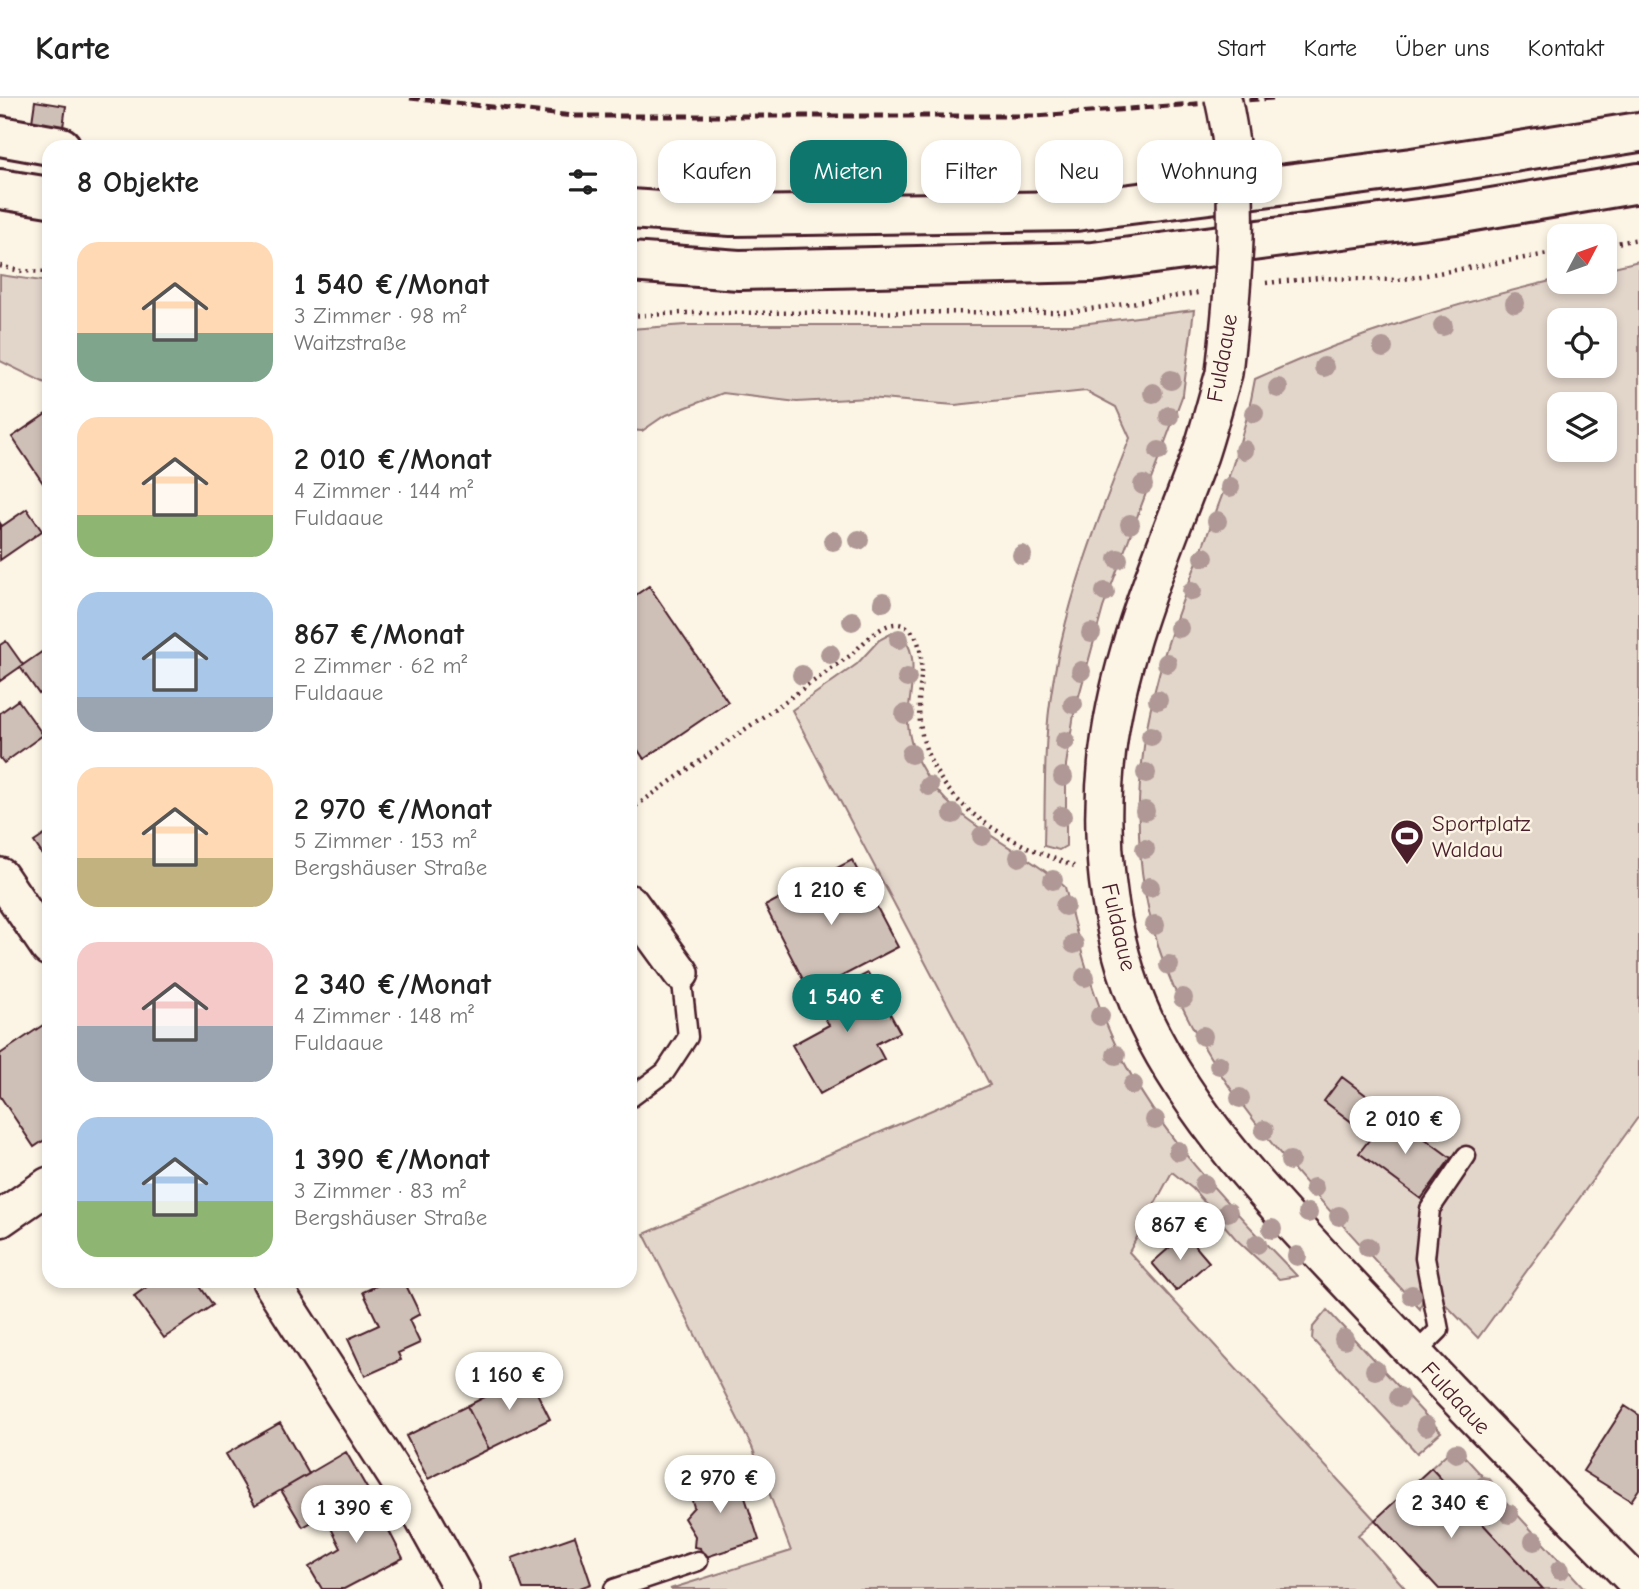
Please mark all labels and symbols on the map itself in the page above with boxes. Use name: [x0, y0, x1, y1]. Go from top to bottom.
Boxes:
north arrow: [1547, 224, 1617, 294]
street label: Fuldaaue: [1201, 312, 1243, 404]
place label: Sportplatz Waldau: [1432, 810, 1530, 863]
sports icon: Sportplatz Waldau: [1388, 817, 1426, 866]
pin: 1 210 €: [766, 868, 896, 927]
street label: Fuldaaue: [1096, 880, 1142, 974]
pin: 1 540 €: [782, 974, 912, 1034]
pin: 2 010 €: [1340, 1096, 1470, 1156]
pin: 867 €: [1131, 1202, 1229, 1262]
pin: 1 160 €: [444, 1352, 574, 1412]
street label: Fuldaaue: [1416, 1356, 1496, 1440]
pin: 2 970 €: [655, 1456, 785, 1515]
pin: 2 340 €: [1386, 1480, 1516, 1540]
pin: 1 390 €: [291, 1486, 421, 1545]

